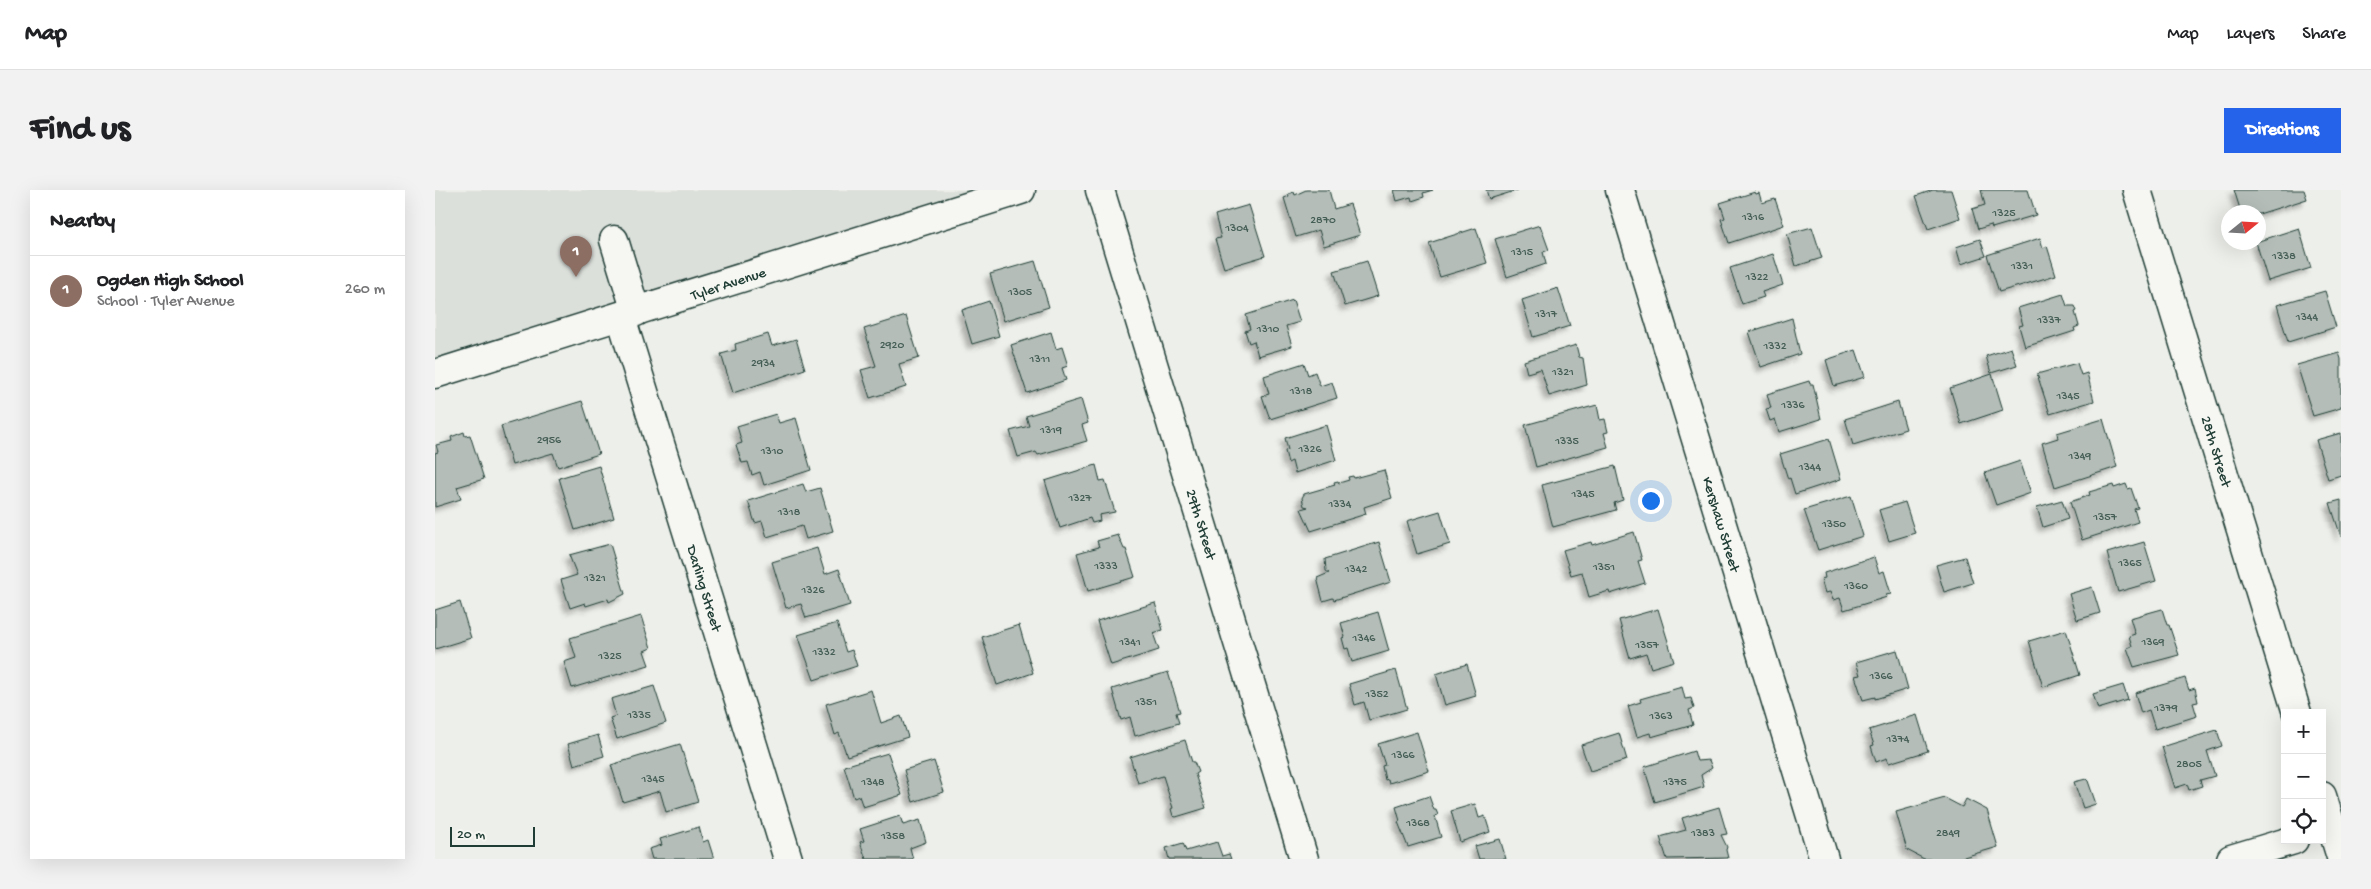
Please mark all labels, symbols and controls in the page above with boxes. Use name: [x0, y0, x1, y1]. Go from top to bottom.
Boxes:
text: Map: [25, 20, 67, 49]
text: Map: [2167, 24, 2199, 45]
text: Layers: [2227, 24, 2274, 45]
text: Share: [2302, 24, 2346, 45]
button: Directions: [2224, 108, 2341, 153]
text: Find us: [30, 110, 130, 151]
north arrow: [2221, 205, 2266, 250]
house number: 1325: [1991, 207, 2016, 221]
text: Nearby: [50, 210, 115, 235]
house number: 1316: [1741, 211, 1765, 225]
house number: 2870: [1310, 214, 1336, 228]
house number: 1304: [1224, 222, 1249, 236]
pin: 1: [560, 236, 592, 277]
house number: 1315: [1510, 246, 1533, 260]
house number: 1338: [2271, 250, 2296, 264]
house number: 1331: [2010, 260, 2033, 274]
street label: Tyler Avenue: [688, 264, 769, 306]
text: Ogden High School: [97, 270, 244, 293]
house number: 1322: [1745, 271, 1769, 285]
text: 1: [63, 281, 69, 300]
text: 260 m: [345, 281, 385, 300]
house number: 1305: [1007, 286, 1032, 300]
text: School · Tyler Avenue: [97, 293, 235, 312]
house number: 1317: [1534, 308, 1558, 322]
house number: 1344: [2295, 311, 2319, 325]
house number: 1337: [2036, 314, 2062, 328]
house number: 1310: [1256, 323, 1280, 337]
house number: 2920: [880, 339, 904, 353]
house number: 1332: [1762, 340, 1787, 354]
house number: 1311: [1029, 353, 1051, 367]
house number: 2934: [751, 357, 775, 371]
house number: 1321: [1551, 366, 1574, 380]
house number: 1318: [1289, 385, 1313, 399]
house number: 1345: [2055, 390, 2080, 404]
house number: 1336: [1780, 399, 1806, 413]
street label: 28th Street: [2196, 414, 2235, 491]
house number: 1319: [1039, 424, 1062, 438]
house number: 2956: [537, 434, 562, 448]
house number: 1335: [1554, 435, 1579, 449]
house number: 1326: [1297, 443, 1322, 457]
house number: 1310: [760, 445, 784, 459]
house number: 1349: [2068, 450, 2091, 464]
house number: 1344: [1798, 461, 1822, 475]
street label: Kershaw Street: [1697, 475, 1744, 576]
street label: 29th Street: [1181, 487, 1220, 564]
house number: 1345: [1570, 488, 1595, 502]
your location: [1638, 488, 1664, 514]
house number: 1327: [1067, 492, 1092, 506]
house number: 1334: [1328, 498, 1352, 512]
house number: 1318: [777, 506, 801, 520]
house number: 1357: [2092, 511, 2118, 525]
house number: 1350: [1821, 518, 1846, 532]
street label: Darling Street: [681, 542, 725, 636]
house number: 1365: [2117, 557, 2142, 571]
house number: 1333: [1093, 560, 1118, 574]
house number: 1351: [1592, 561, 1615, 575]
house number: 1342: [1344, 563, 1367, 577]
house number: 1321: [583, 572, 606, 586]
house number: 1360: [1843, 580, 1868, 594]
house number: 1326: [800, 584, 825, 598]
house number: 1346: [1352, 632, 1376, 646]
house number: 1341: [1118, 636, 1141, 650]
house number: 1369: [2140, 636, 2165, 650]
house number: 1357: [1634, 639, 1660, 653]
house number: 1332: [811, 646, 836, 660]
house number: 1325: [597, 650, 622, 664]
house number: 1366: [1868, 670, 1894, 684]
house number: 1352: [1364, 688, 1389, 702]
house number: 1351: [1134, 696, 1157, 710]
house number: 1379: [2153, 702, 2178, 716]
house number: 1335: [626, 709, 651, 723]
map controls: [2281, 709, 2326, 844]
button: +: [2281, 709, 2326, 754]
house number: 1363: [1648, 710, 1673, 724]
house number: 1374: [1886, 733, 1910, 747]
house number: 1366: [1390, 749, 1416, 763]
button: −: [2281, 754, 2326, 799]
house number: 2805: [2176, 758, 2202, 772]
house number: 1345: [640, 773, 665, 787]
house number: 1348: [860, 776, 885, 790]
house number: 1375: [1662, 776, 1687, 790]
button: locate: [2281, 799, 2326, 844]
house number: 1368: [1405, 817, 1430, 831]
scale bar: [450, 824, 535, 847]
text: 20 m: [457, 827, 485, 844]
house number: 1383: [1690, 827, 1715, 841]
house number: 2849: [1936, 827, 1960, 841]
house number: 1358: [880, 830, 905, 844]

